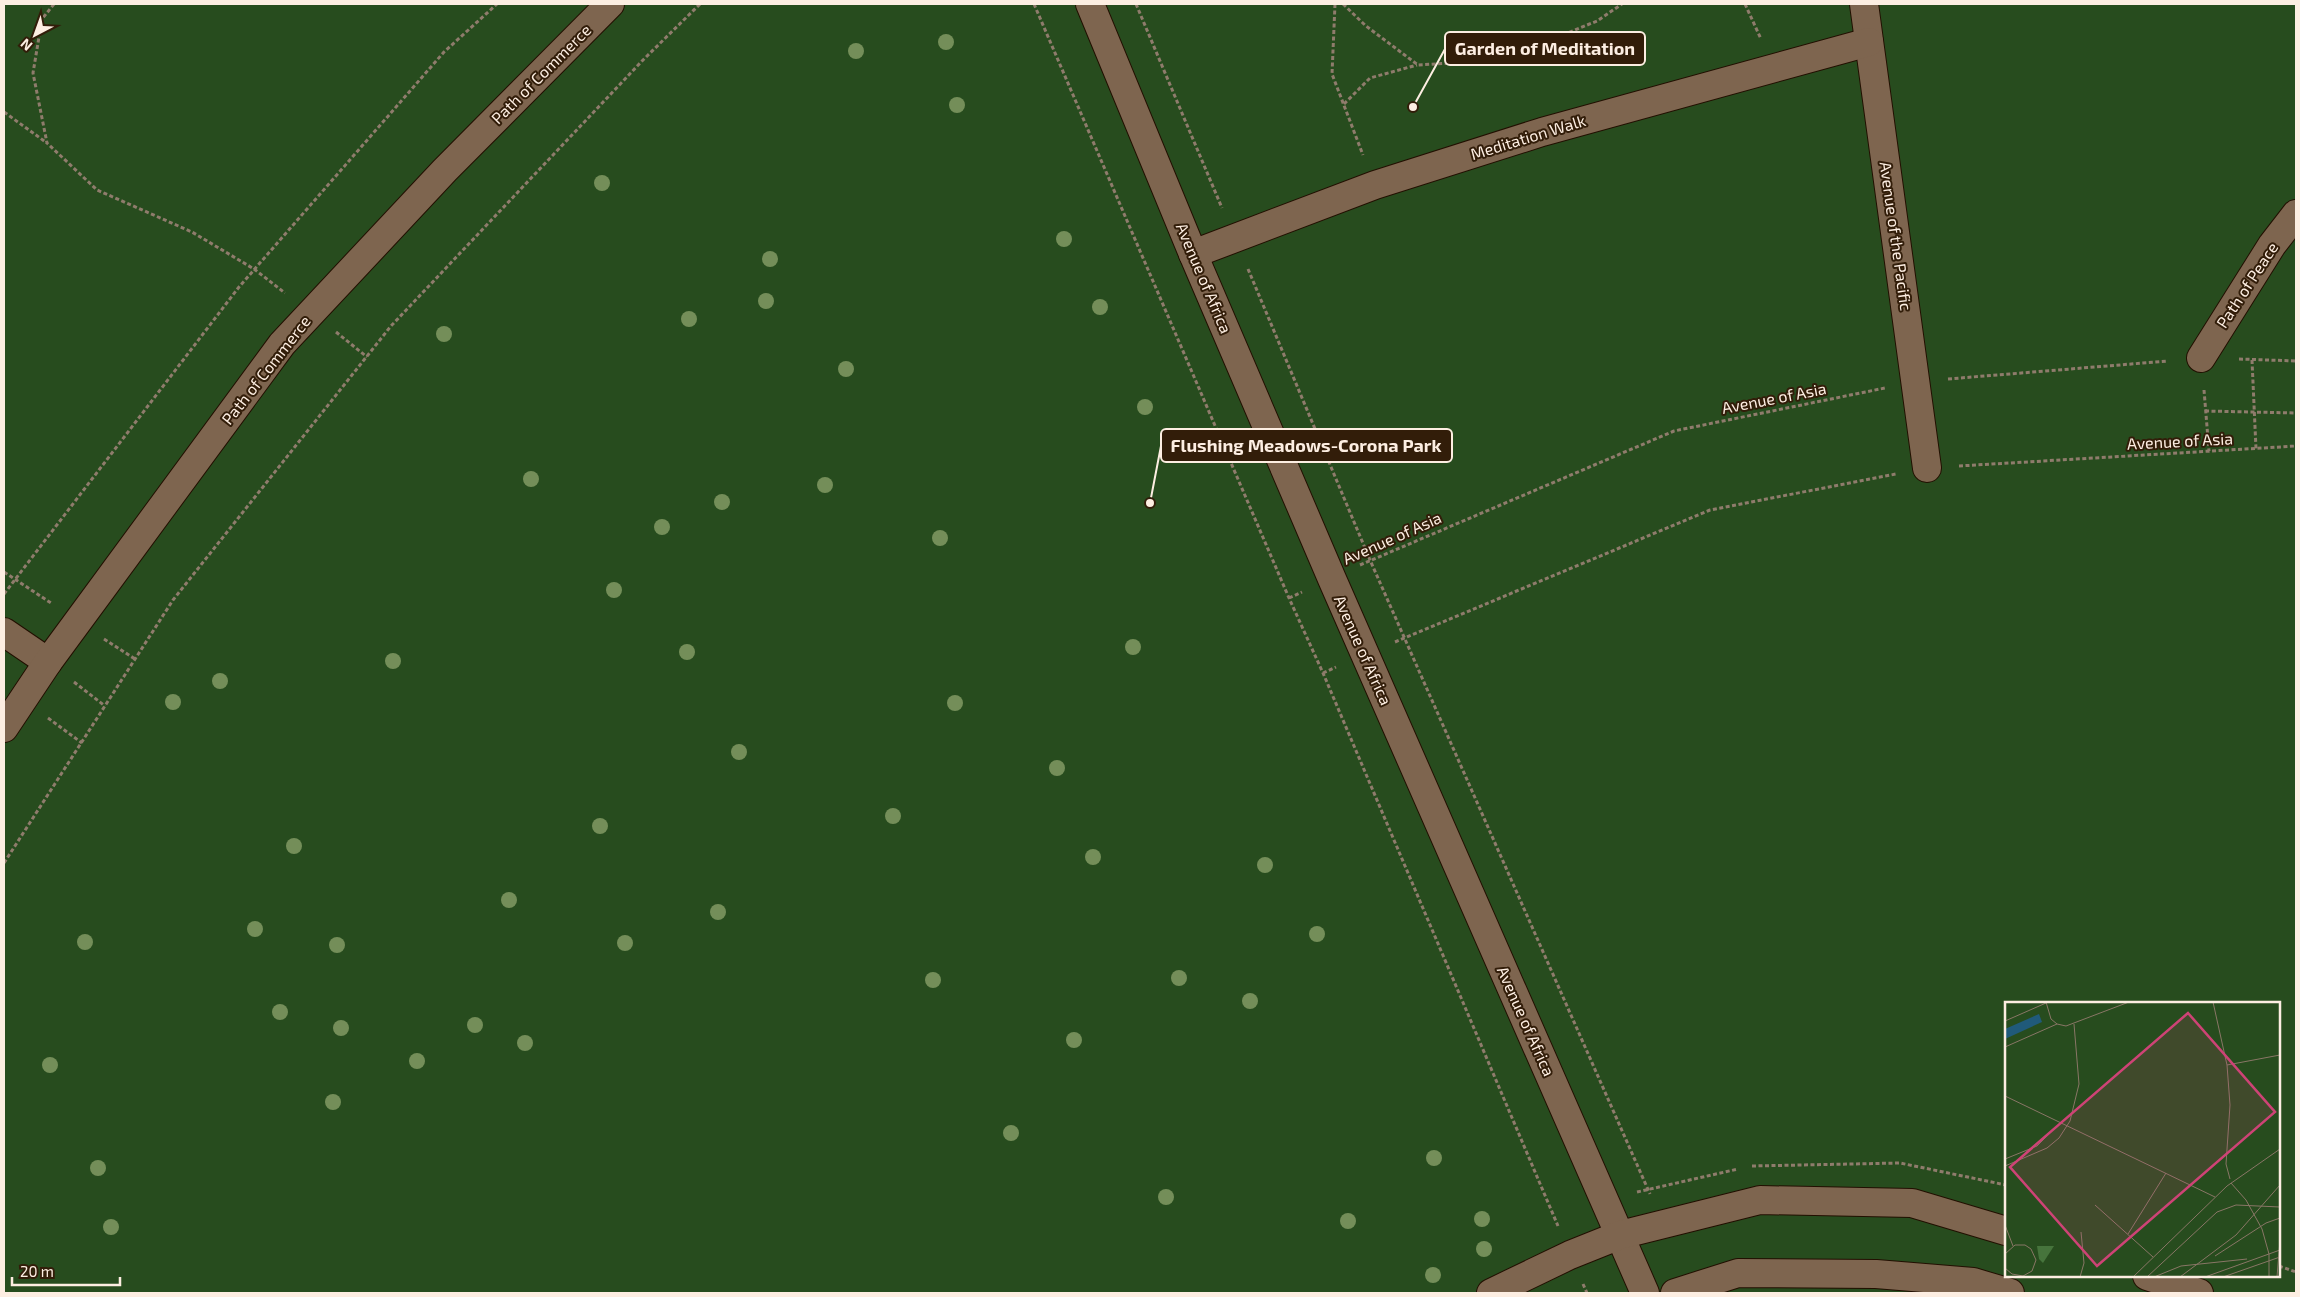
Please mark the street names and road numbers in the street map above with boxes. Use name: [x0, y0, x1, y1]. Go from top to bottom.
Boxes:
street label: Path of Commerce: [487, 20, 594, 127]
street label: Meditation Walk: [1468, 110, 1588, 163]
street label: Avenue of the Pacific: [1877, 160, 1916, 312]
street label: Avenue of Africa: [1173, 220, 1236, 336]
street label: Path of Peace: [2212, 238, 2281, 331]
street label: Path of Commerce: [217, 311, 314, 428]
street label: Avenue of Asia: [1720, 378, 1828, 417]
street label: Avenue of Asia: [2127, 428, 2233, 453]
street label: Avenue of Asia: [1339, 507, 1444, 568]
street label: Avenue of Africa: [1331, 592, 1396, 708]
street label: Avenue of Africa: [1494, 963, 1559, 1079]

